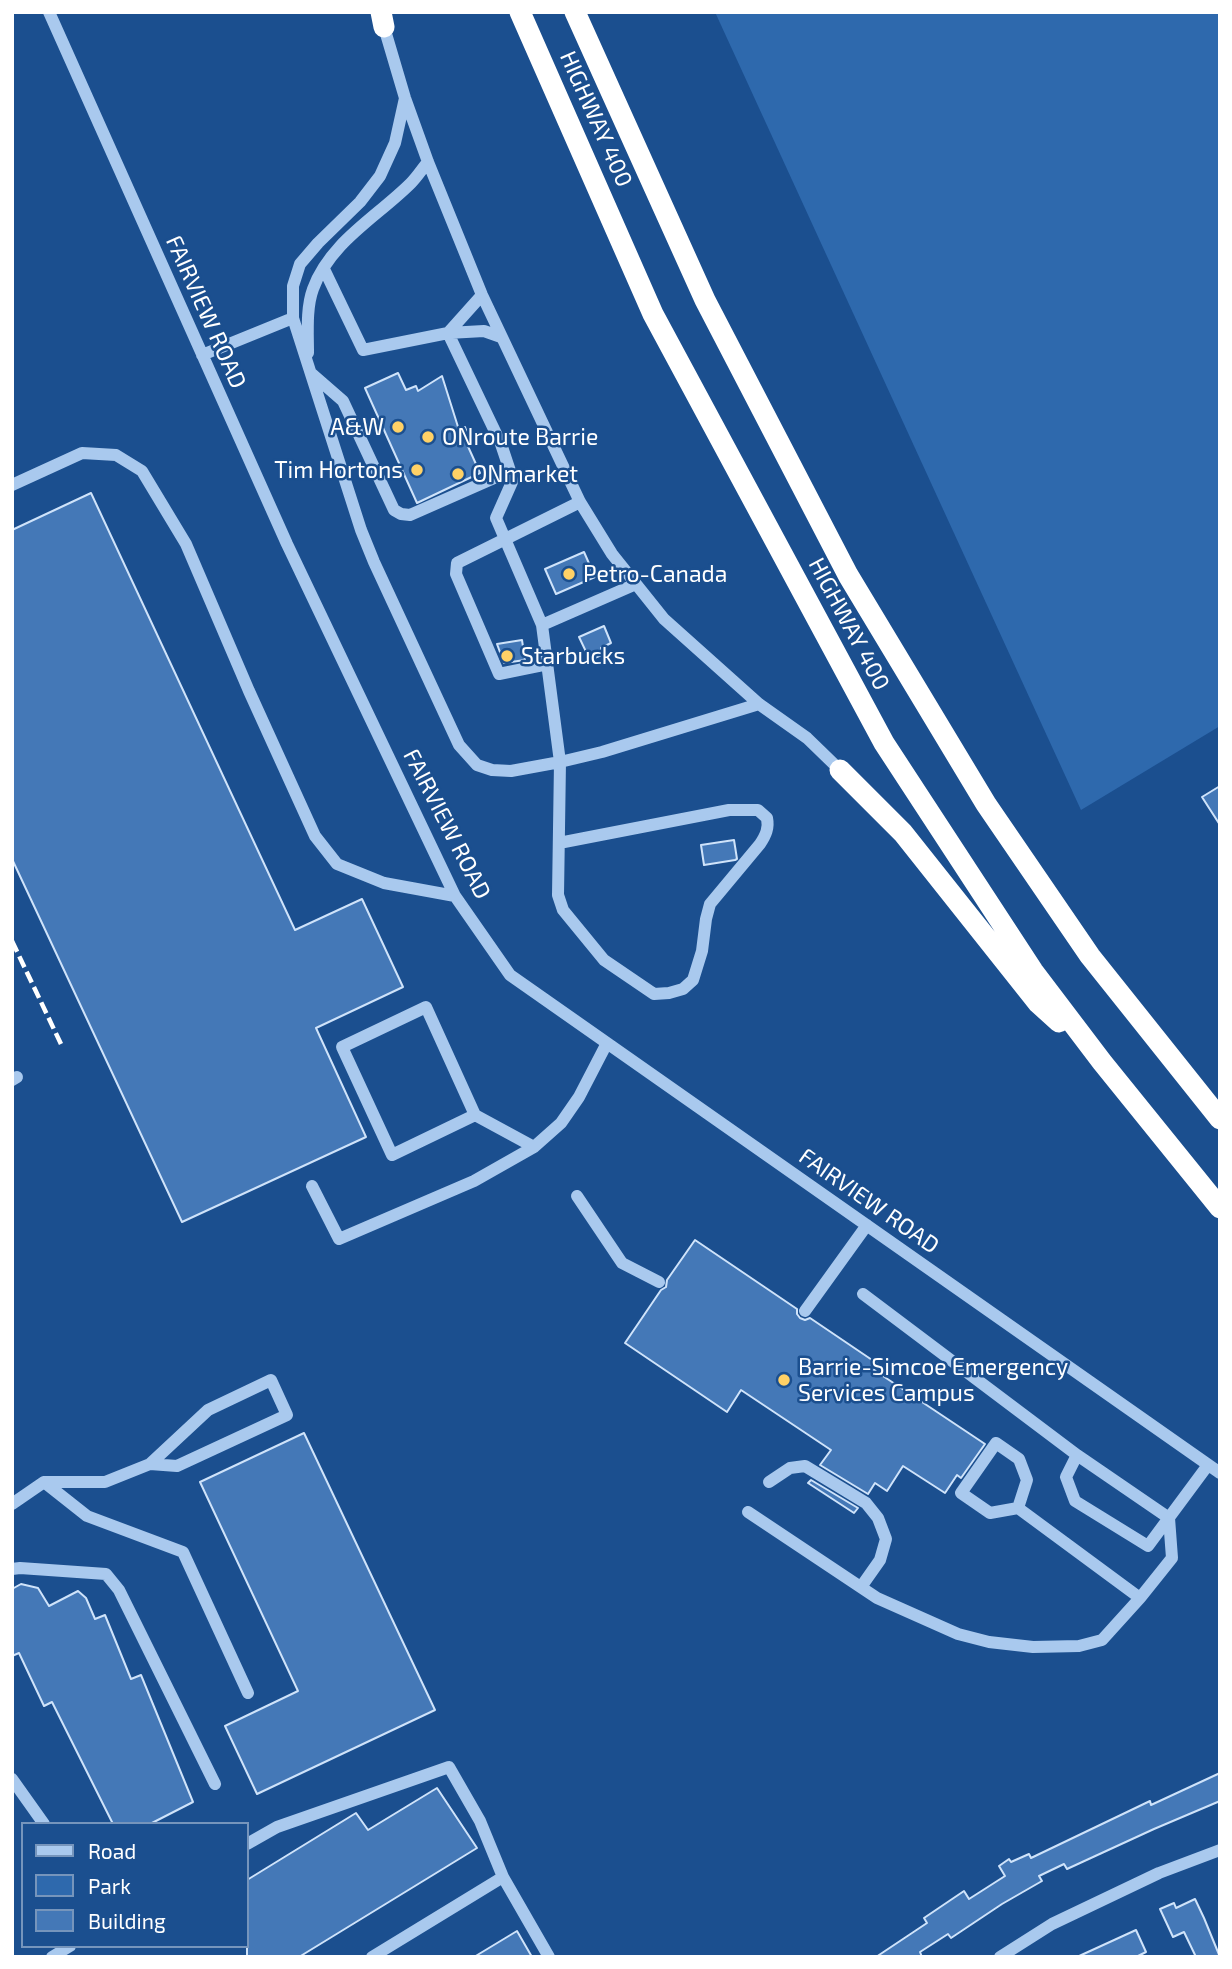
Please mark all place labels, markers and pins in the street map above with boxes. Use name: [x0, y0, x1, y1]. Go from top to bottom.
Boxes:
place label: A&W: [330, 413, 384, 441]
marker: A&W: [390, 419, 406, 435]
place label: ONroute Barrie: [442, 423, 598, 451]
marker: ONroute Barrie: [420, 429, 436, 445]
place label: Tim Hortons: [274, 456, 403, 484]
place label: ONmarket: [472, 460, 578, 488]
marker: Tim Hortons: [409, 462, 425, 478]
marker: ONmarket: [450, 466, 466, 482]
place label: Petro-Canada: [583, 560, 727, 588]
marker: Petro-Canada: [561, 566, 577, 582]
place label: Starbucks: [521, 642, 625, 670]
marker: Starbucks: [499, 648, 515, 664]
place label: Barrie-Simcoe Emergency Services Campus: [798, 1353, 1068, 1407]
marker: Barrie-Simcoe Emergency Services Campus: [776, 1372, 792, 1388]

